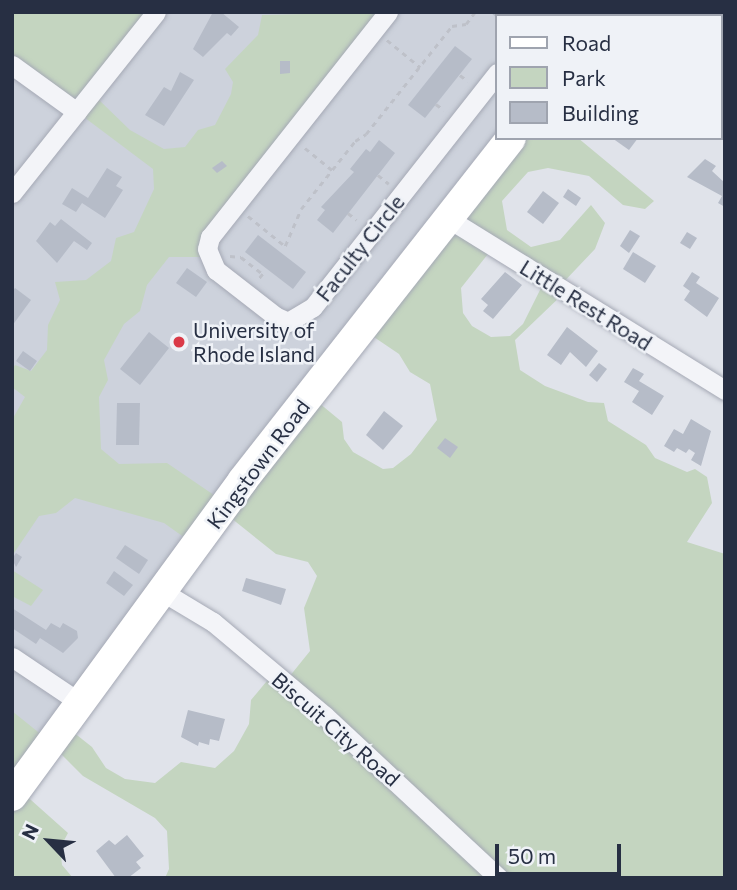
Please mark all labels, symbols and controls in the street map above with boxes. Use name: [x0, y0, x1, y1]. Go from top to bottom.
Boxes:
legend: [496, 14, 723, 140]
text: Road: [562, 30, 611, 55]
text: Park: [562, 65, 606, 90]
text: Building: [562, 100, 639, 125]
street label: Faculty Circle: [311, 190, 409, 306]
street label: Little Rest Road: [515, 254, 657, 356]
place label: University of Rhode Island: [193, 317, 315, 367]
marker: University of Rhode Island: [171, 334, 187, 350]
street label: Kingstown Road: [201, 395, 315, 533]
street label: Biscuit City Road: [267, 667, 405, 791]
north arrow: [14, 806, 84, 876]
text: N: [16, 820, 43, 843]
scale bar: [499, 830, 625, 874]
text: 50 m: [508, 843, 556, 868]

